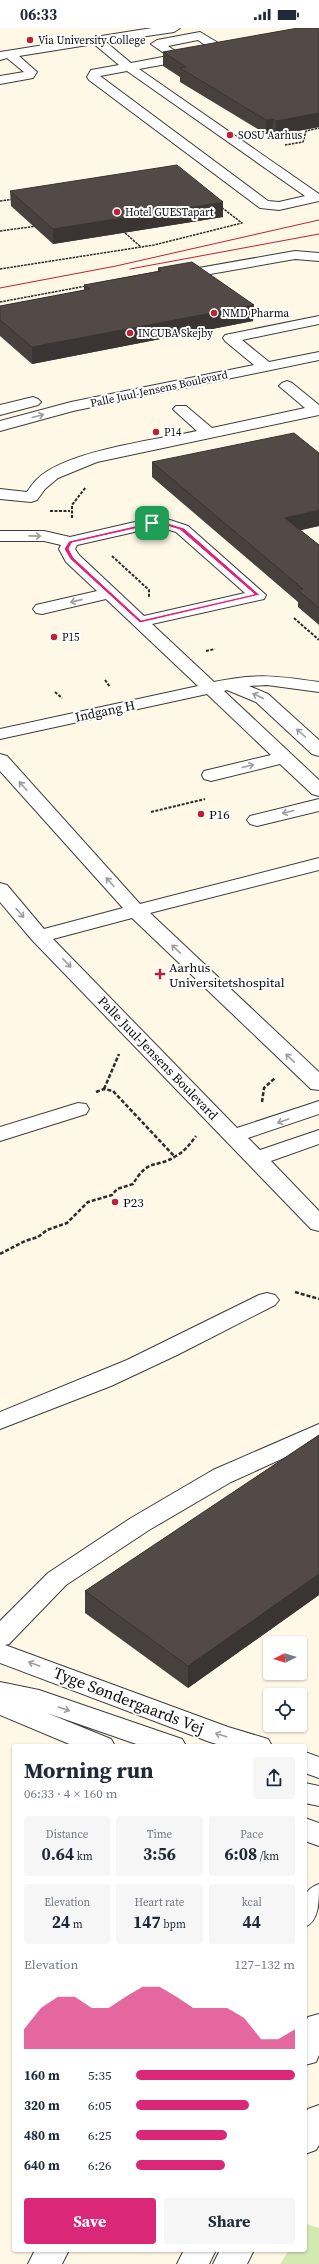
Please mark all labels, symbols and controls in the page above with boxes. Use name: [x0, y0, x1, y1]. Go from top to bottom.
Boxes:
text: 06:33: [20, 4, 57, 25]
place label: Via University College: [38, 33, 146, 48]
marker: Via University College: [25, 35, 35, 45]
place label: SOSU Aarhus: [238, 128, 303, 143]
marker: SOSU Aarhus: [225, 130, 235, 140]
place label: Hotel GUESTapart: [125, 205, 214, 220]
marker: Hotel GUESTapart: [112, 207, 122, 217]
place label: NMD Pharma: [222, 306, 290, 321]
marker: NMD Pharma: [209, 308, 219, 318]
place label: INCUBA Skejby: [138, 326, 213, 341]
marker: INCUBA Skejby: [125, 328, 135, 338]
street label: Palle Juul-Jensens Boulevard: [89, 367, 230, 411]
one-way arrow: [31, 411, 44, 419]
place label: P14: [164, 425, 182, 440]
marker: P14: [151, 427, 161, 437]
pin: [135, 506, 169, 540]
icon: arrive: [141, 512, 163, 534]
one-way arrow: [28, 532, 41, 540]
one-way arrow: [70, 598, 83, 606]
place label: P15: [62, 630, 80, 645]
marker: P15: [49, 632, 59, 642]
one-way arrow: [252, 692, 264, 699]
street label: Indgang H: [73, 696, 137, 726]
one-way arrow: [296, 729, 306, 738]
one-way arrow: [241, 762, 254, 769]
one-way arrow: [19, 780, 28, 791]
place label: P16: [209, 806, 230, 823]
marker: P16: [196, 809, 206, 819]
one-way arrow: [282, 809, 295, 817]
one-way arrow: [106, 877, 115, 887]
one-way arrow: [15, 907, 24, 918]
one-way arrow: [171, 944, 181, 954]
one-way arrow: [62, 958, 71, 968]
place label: Aarhus Universitetshospital: [169, 959, 285, 991]
marker: Aarhus Universitetshospital: [154, 968, 166, 980]
street label: Palle Juul-Jensens Boulevard: [94, 992, 222, 1124]
one-way arrow: [285, 1054, 295, 1063]
one-way arrow: [277, 1117, 289, 1125]
place label: P23: [123, 1194, 144, 1211]
marker: P23: [110, 1197, 120, 1207]
north arrow: [263, 1636, 307, 1680]
map controls: [263, 1636, 307, 1732]
one-way arrow: [28, 1660, 40, 1668]
street label: Tyge Søndergaards Vej: [51, 1661, 207, 1739]
button: locate: [263, 1688, 307, 1732]
one-way arrow: [58, 1706, 71, 1713]
one-way arrow: [215, 1730, 227, 1738]
text: Morning run: [24, 1755, 154, 1785]
button: share: [253, 1757, 295, 1799]
text: 06:33 · 4 × 160 m: [24, 1785, 118, 1802]
text: Distance: [46, 1827, 88, 1842]
text: Time: [147, 1827, 172, 1842]
text: Pace: [240, 1827, 263, 1842]
text: 0.64: [42, 1842, 74, 1866]
text: 3:56: [143, 1842, 176, 1866]
text: 6:08: [224, 1842, 257, 1866]
text: km: [74, 1849, 93, 1864]
text: /km: [257, 1849, 279, 1864]
text: Elevation: [44, 1895, 90, 1910]
text: Heart rate: [135, 1895, 184, 1910]
text: kcal: [242, 1895, 262, 1910]
text: 24: [52, 1910, 70, 1934]
text: 147: [133, 1910, 161, 1934]
text: 44: [243, 1910, 261, 1934]
text: m: [70, 1917, 83, 1932]
text: bpm: [161, 1917, 186, 1932]
text: Elevation: [24, 1956, 78, 1973]
text: 127–132 m: [235, 1956, 295, 1973]
text: 160 m: [24, 2067, 60, 2084]
text: 5:35: [88, 2067, 111, 2084]
text: 320 m: [24, 2097, 60, 2114]
text: 6:05: [88, 2097, 111, 2114]
text: 480 m: [24, 2127, 60, 2144]
text: 6:25: [88, 2127, 111, 2144]
text: 640 m: [24, 2157, 60, 2174]
text: 6:26: [88, 2157, 111, 2174]
button: Save: [24, 2198, 156, 2244]
button: Share: [164, 2198, 295, 2244]

